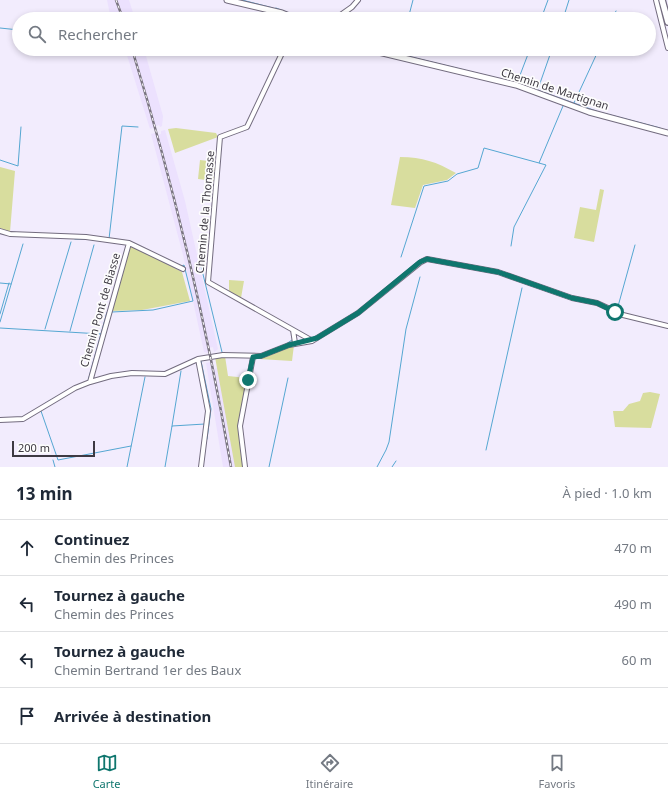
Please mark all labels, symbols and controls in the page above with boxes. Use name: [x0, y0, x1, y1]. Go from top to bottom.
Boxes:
search box: [12, 12, 656, 56]
icon: search: [26, 23, 48, 45]
text: Rechercher: [58, 24, 138, 44]
street label: Chemin de Martignan: [499, 64, 611, 113]
street label: Chemin de la Thomasse: [192, 150, 217, 274]
street label: Chemin Pont de Biasse: [76, 251, 123, 369]
route start: [606, 303, 624, 321]
route end: [239, 371, 257, 389]
scale bar: [12, 439, 95, 458]
text: 200 m: [18, 440, 50, 455]
text: 13 min: [16, 482, 73, 505]
text: À pied · 1.0 km: [563, 484, 652, 502]
text: Continuez: [54, 529, 129, 549]
icon: ahead: [16, 537, 38, 559]
text: 470 m: [614, 539, 652, 557]
text: Chemin des Princes: [54, 549, 174, 567]
text: Tournez à gauche: [54, 585, 185, 605]
icon: left: [16, 593, 38, 615]
text: 490 m: [614, 595, 652, 613]
text: Chemin des Princes: [54, 605, 174, 623]
text: Tournez à gauche: [54, 641, 185, 661]
icon: left: [16, 649, 38, 671]
text: 60 m: [622, 651, 652, 669]
text: Chemin Bertrand 1er des Baux: [54, 661, 241, 679]
icon: arrive: [16, 705, 38, 727]
text: Arrivée à destination: [54, 706, 211, 726]
tab: Carte: [93, 752, 121, 791]
tab: Itinéraire: [306, 752, 353, 791]
tab: Favoris: [539, 752, 575, 791]

